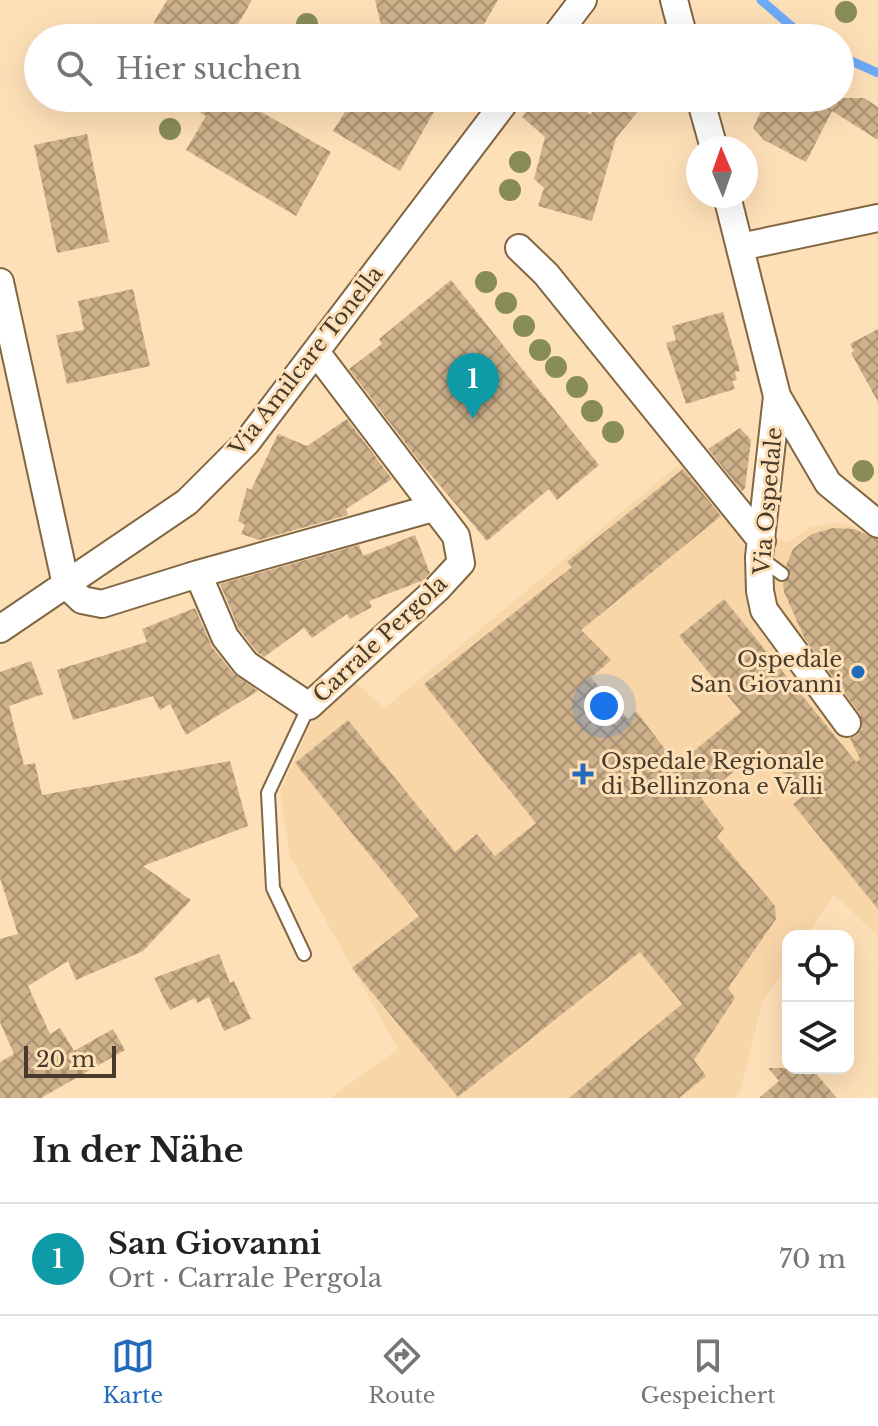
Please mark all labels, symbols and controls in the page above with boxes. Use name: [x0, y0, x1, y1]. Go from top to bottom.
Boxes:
search box: [24, 24, 854, 112]
icon: search: [52, 46, 96, 90]
text: Hier suchen: [116, 50, 302, 87]
north arrow: [686, 136, 758, 208]
street label: Via Amilcare Tonella: [223, 260, 389, 462]
pin: 1: [447, 353, 499, 419]
street label: Via Ospedale: [748, 426, 788, 577]
street label: Carrale Pergola: [307, 569, 453, 708]
place label: Ospedale San Giovanni: [690, 646, 842, 698]
marker: Ospedale San Giovanni: [849, 663, 867, 681]
your location: [584, 686, 624, 726]
place label: Ospedale Regionale di Bellinzona e Valli: [601, 748, 824, 800]
marker: Ospedale Regionale di Bellinzona e Valli: [572, 763, 594, 785]
map controls: [782, 930, 854, 1074]
button: locate: [782, 930, 854, 1002]
button: layers: [782, 1002, 854, 1074]
scale bar: [24, 1042, 116, 1078]
text: 20 m: [36, 1046, 95, 1073]
text: In der Nähe: [32, 1129, 244, 1171]
text: San Giovanni: [108, 1225, 321, 1262]
text: 1: [52, 1243, 64, 1275]
text: 70 m: [779, 1243, 846, 1275]
text: Ort · Carrale Pergola: [108, 1262, 382, 1294]
tab: Karte: [102, 1334, 163, 1409]
tab: Route: [368, 1334, 435, 1409]
tab: Gespeichert: [640, 1334, 776, 1409]

